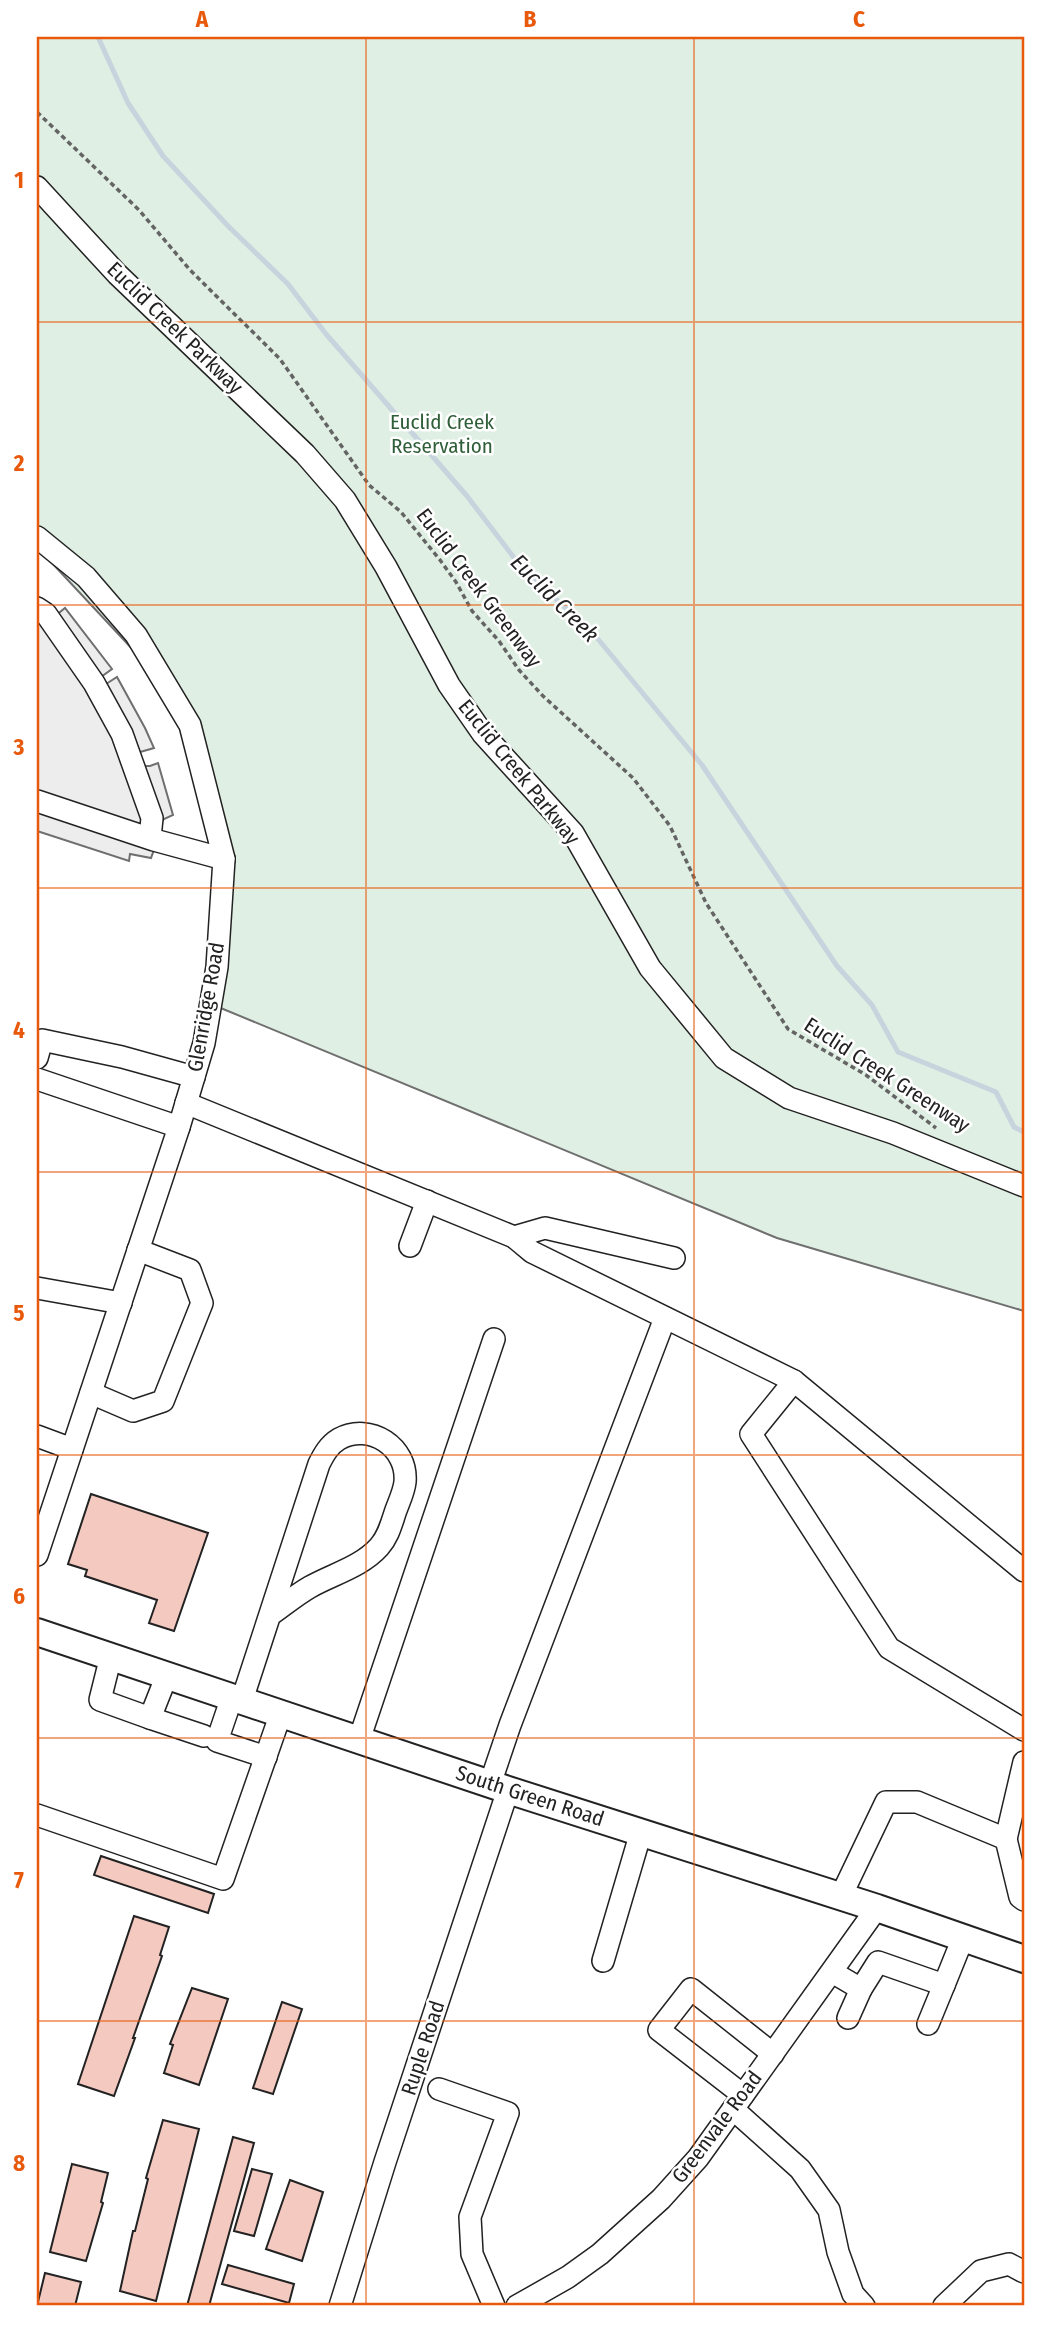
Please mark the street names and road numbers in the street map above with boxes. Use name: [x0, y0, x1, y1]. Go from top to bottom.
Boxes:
street label: Euclid Creek Parkway: [102, 256, 249, 400]
street label: Euclid Creek Greenway: [411, 503, 548, 673]
street label: Euclid Creek Parkway: [453, 694, 586, 850]
street label: Glenridge Road: [182, 940, 230, 1074]
street label: Euclid Creek Greenway: [799, 1012, 975, 1139]
street label: South Green Road: [453, 1760, 607, 1832]
street label: Ruple Road: [396, 1997, 450, 2099]
street label: Greenvale Road: [666, 2066, 768, 2188]

